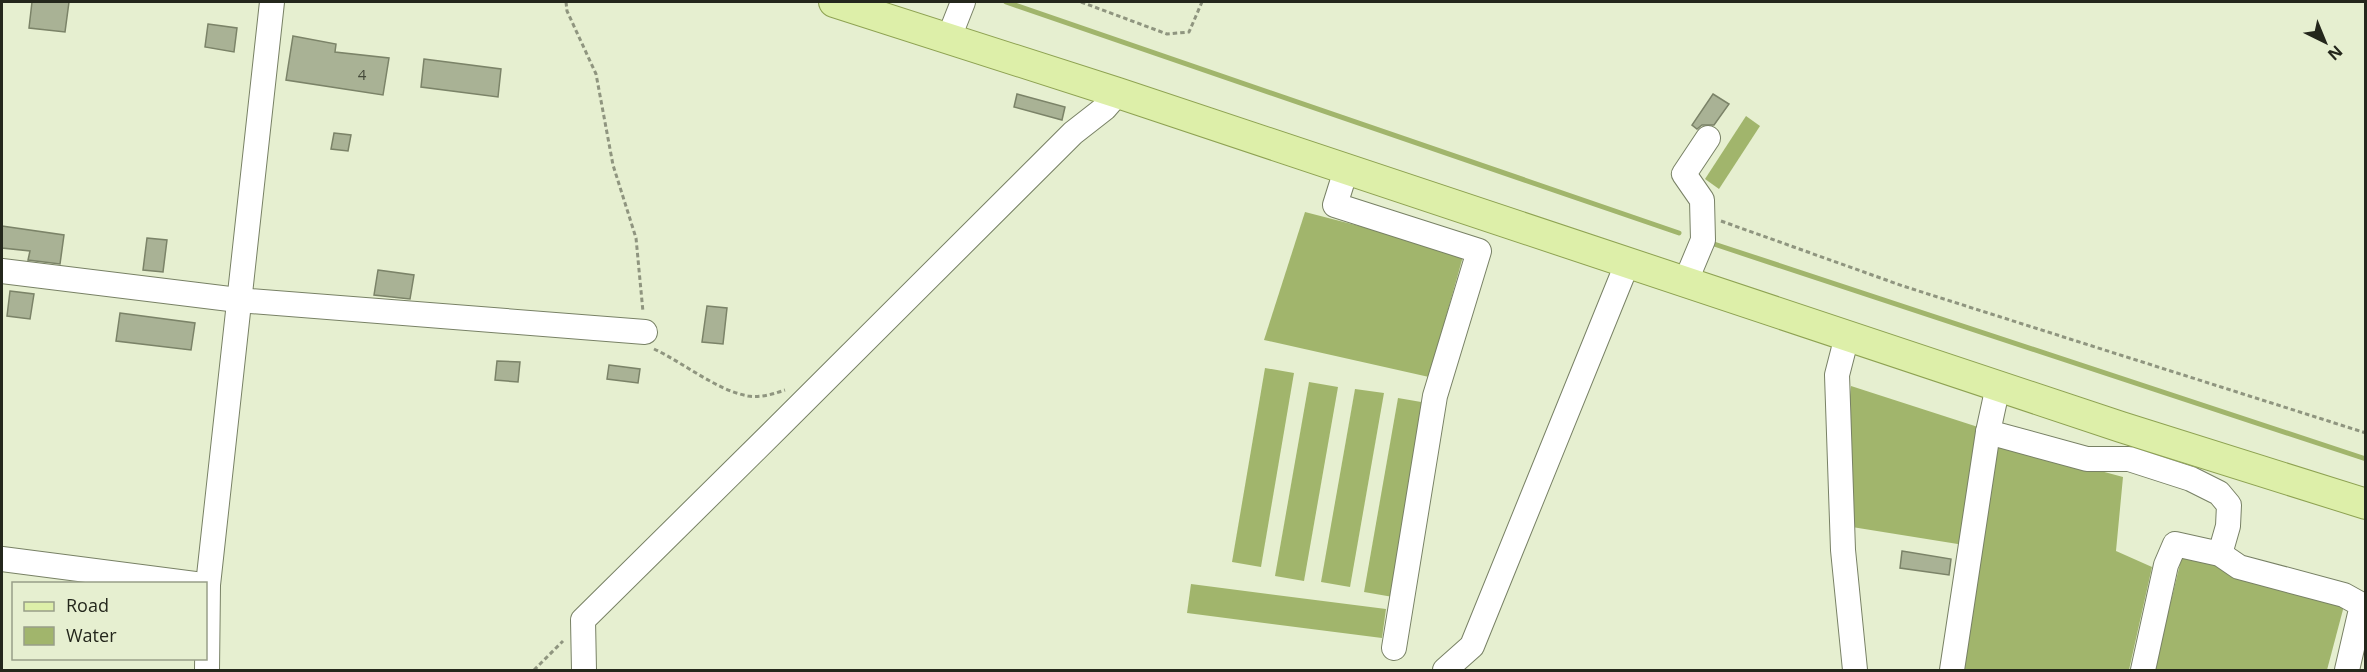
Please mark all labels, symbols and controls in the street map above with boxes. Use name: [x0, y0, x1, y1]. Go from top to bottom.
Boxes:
north arrow: [2295, 12, 2355, 72]
text: N: [2323, 40, 2347, 65]
house number: 4: [358, 64, 367, 84]
legend: [12, 582, 207, 660]
text: Road: [66, 593, 109, 617]
text: Water: [66, 623, 117, 647]

